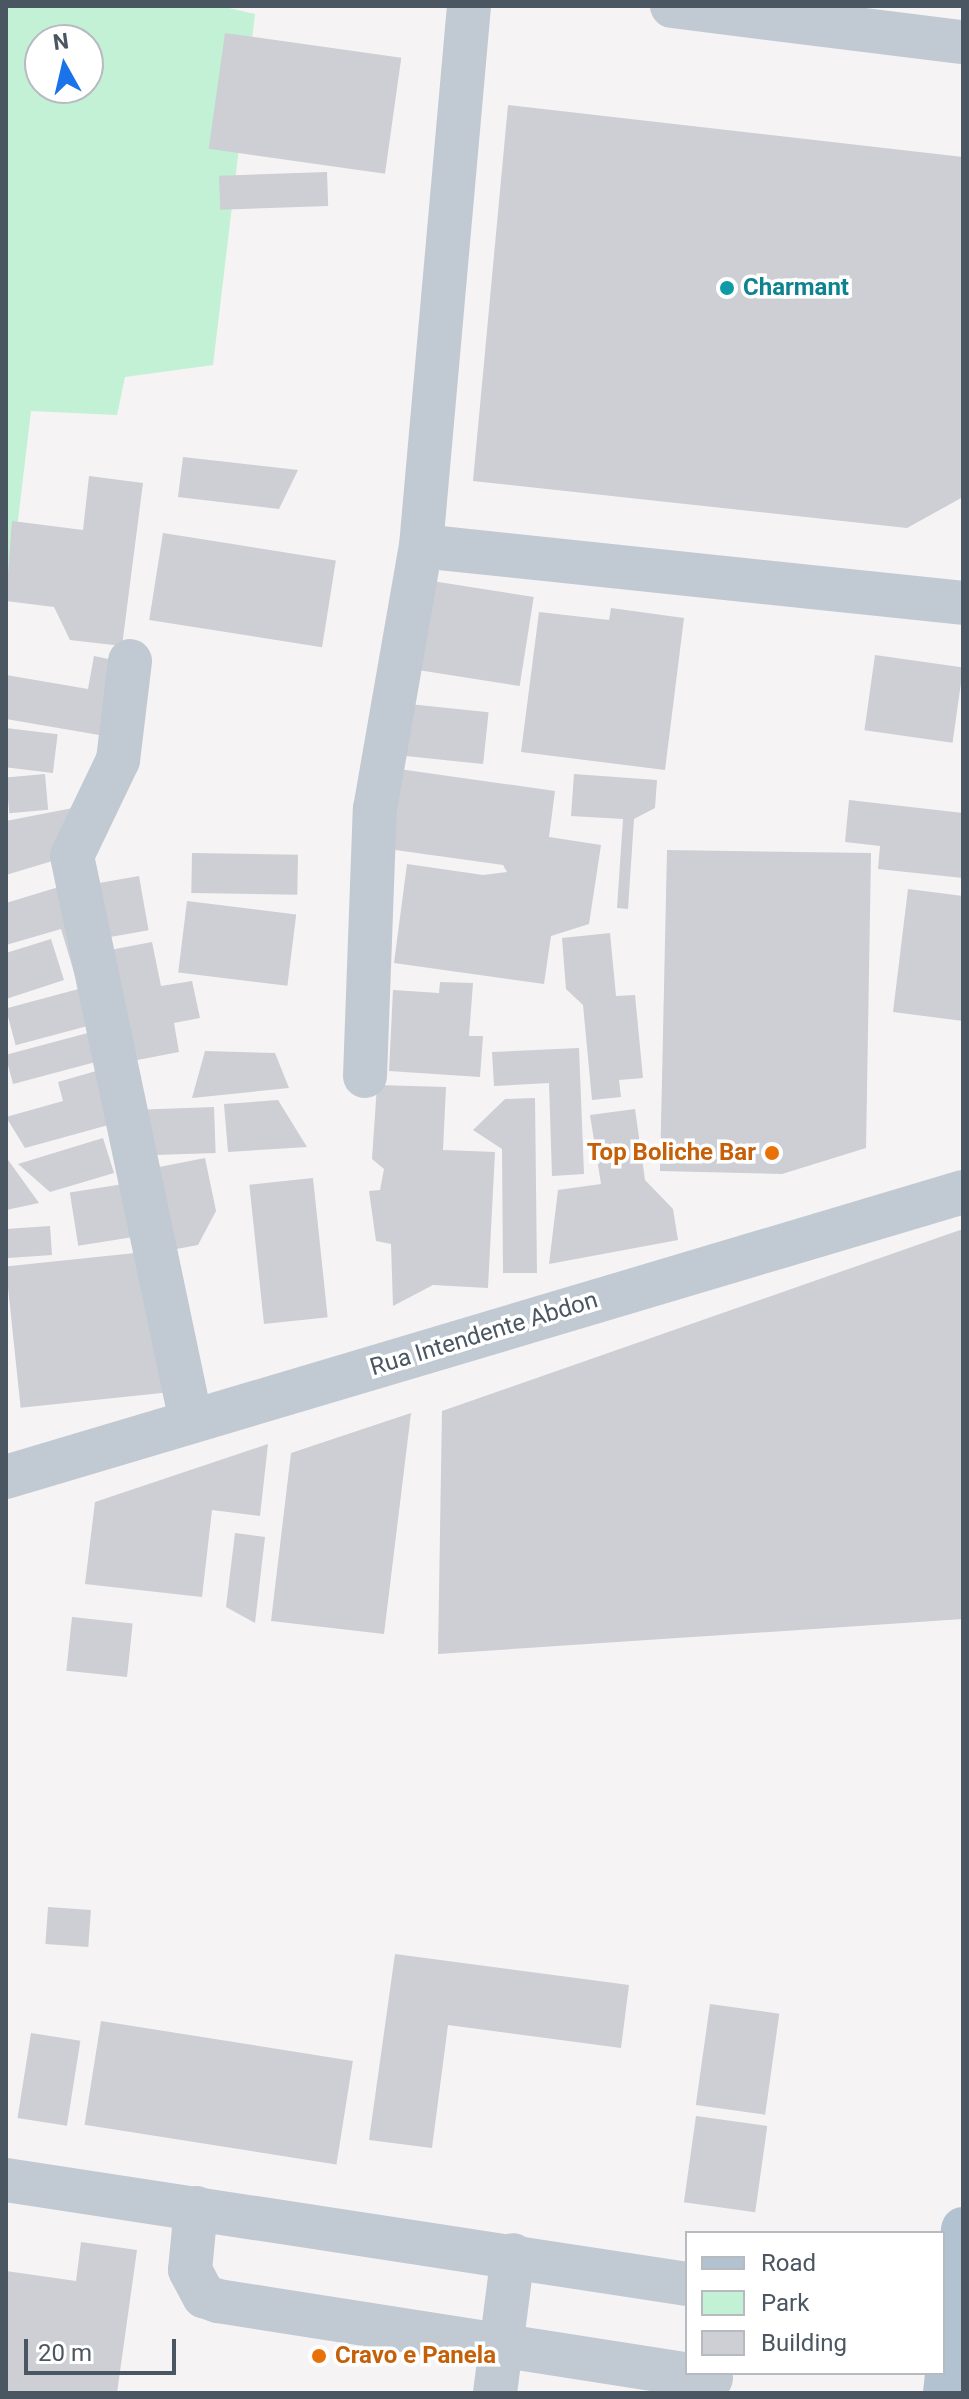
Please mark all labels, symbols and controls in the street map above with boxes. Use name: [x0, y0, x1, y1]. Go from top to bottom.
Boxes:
north arrow: [24, 24, 104, 104]
text: N: [51, 28, 70, 55]
place label: Charmant: [743, 274, 849, 302]
marker: Charmant: [718, 279, 736, 297]
place label: Top Boliche Bar: [587, 1139, 756, 1167]
marker: Top Boliche Bar: [763, 1144, 781, 1162]
street label: Rua Intendente Abdon: [367, 1286, 601, 1382]
legend: [685, 2231, 945, 2375]
text: Road: [761, 2249, 816, 2277]
text: Park: [761, 2289, 809, 2317]
scale bar: [28, 2323, 180, 2373]
text: Building: [761, 2329, 847, 2357]
text: 20 m: [38, 2339, 92, 2367]
place label: Cravo e Panela: [335, 2342, 496, 2370]
marker: Cravo e Panela: [310, 2347, 328, 2365]

